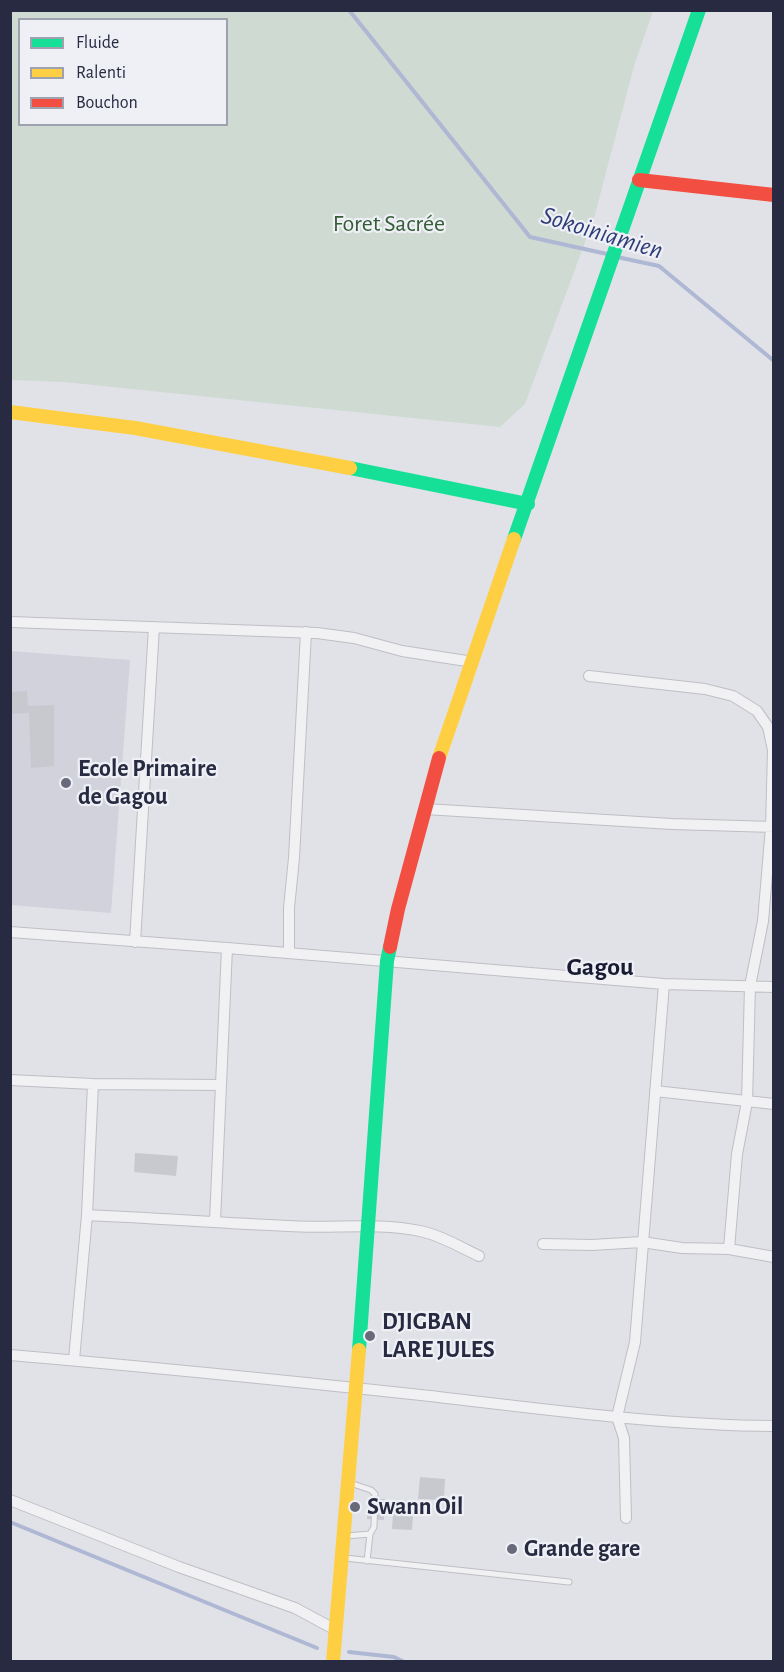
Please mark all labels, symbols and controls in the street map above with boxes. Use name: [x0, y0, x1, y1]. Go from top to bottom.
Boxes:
legend: [18, 18, 228, 126]
text: Fluide: [76, 34, 119, 52]
text: Ralenti: [76, 64, 126, 82]
text: Bouchon: [76, 94, 138, 112]
water label: Sokoiniamien: [537, 200, 667, 266]
park label: Foret Sacrée: [333, 210, 445, 238]
place label: Ecole Primaire de Gagou: [78, 755, 217, 811]
marker: Ecole Primaire de Gagou: [59, 776, 73, 790]
district label: Gagou: [566, 951, 634, 983]
place label: DJIGBAN LARE JULES: [382, 1308, 495, 1364]
marker: DJIGBAN LARE JULES: [363, 1329, 377, 1343]
place label: Swann Oil: [367, 1493, 463, 1521]
marker: Swann Oil: [348, 1500, 362, 1514]
place label: Grande gare: [524, 1535, 640, 1563]
marker: Grande gare: [505, 1542, 519, 1556]

